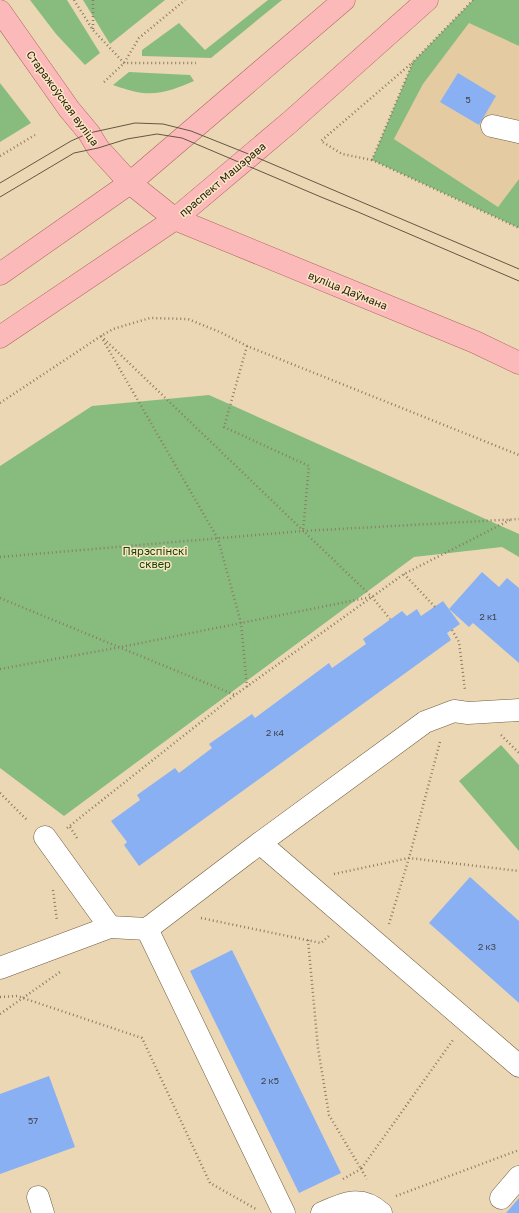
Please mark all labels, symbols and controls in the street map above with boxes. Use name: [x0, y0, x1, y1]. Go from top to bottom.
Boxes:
street label: Старажоўская вуліца: [24, 48, 102, 148]
house number: 5: [465, 94, 471, 105]
street label: праспект Машэрава: [176, 139, 268, 219]
street label: вуліца Даўмана: [306, 268, 390, 312]
park label: Пярэспінскі сквер: [123, 544, 187, 570]
house number: 2 к1: [479, 611, 497, 622]
house number: 2 к4: [266, 727, 285, 738]
house number: 2 к3: [478, 941, 496, 952]
house number: 2 к5: [261, 1075, 279, 1086]
house number: 57: [28, 1115, 38, 1126]

